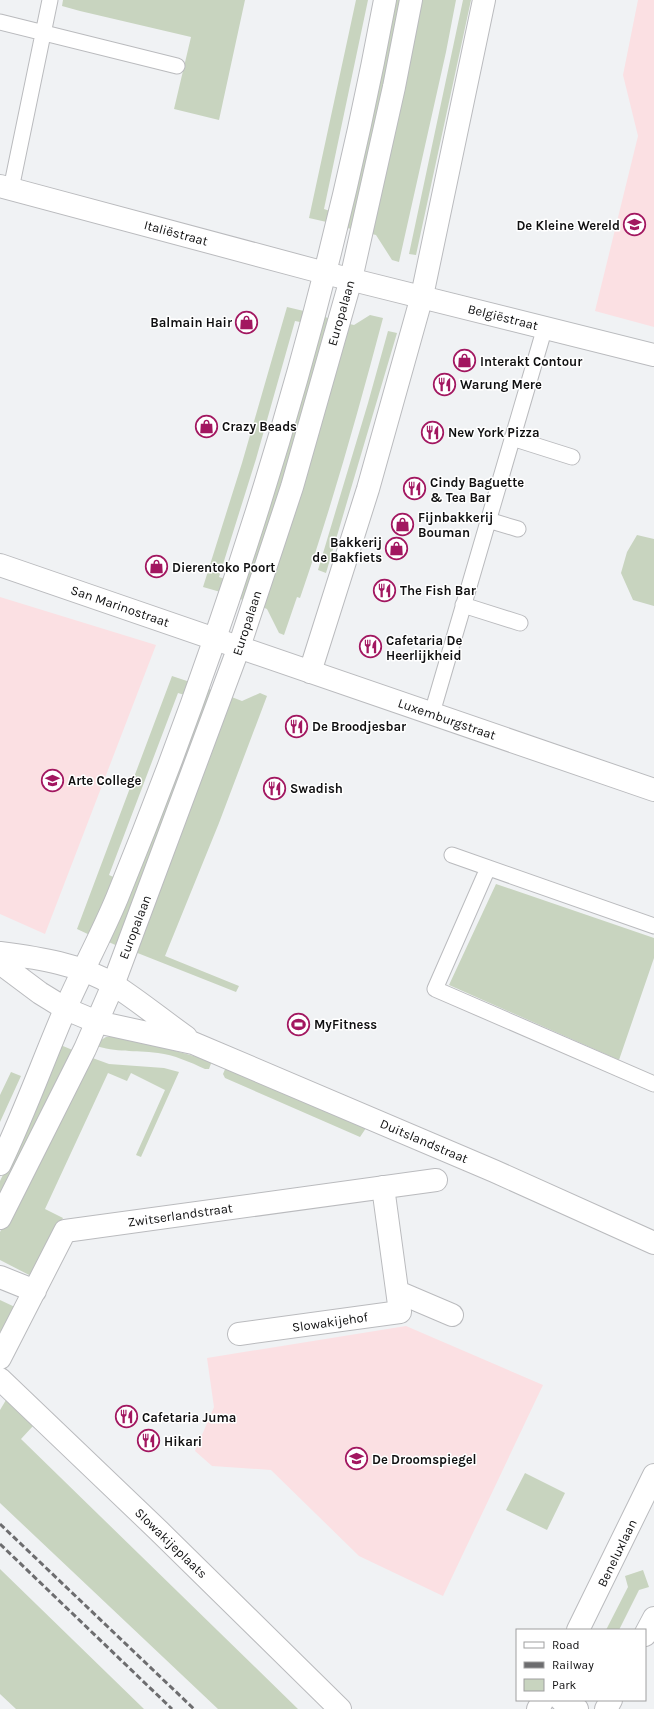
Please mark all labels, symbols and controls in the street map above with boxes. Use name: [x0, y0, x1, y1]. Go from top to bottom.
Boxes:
school or university icon: De Kleine Wereld: [622, 212, 648, 238]
street label: Italiëstraat: [142, 217, 210, 249]
place label: De Kleine Wereld: [516, 218, 620, 233]
street label: Europalaan: [324, 278, 358, 348]
street label: Belgiëstraat: [466, 301, 540, 333]
shop icon: Balmain Hair: [234, 309, 260, 335]
place label: Balmain Hair: [150, 315, 233, 330]
shop icon: Interakt Contour: [451, 348, 477, 374]
place label: Interakt Contour: [480, 354, 583, 369]
restaurant icon: Warung Mere: [431, 371, 457, 397]
place label: Warung Mere: [460, 377, 542, 392]
shop icon: Crazy Beads: [194, 413, 220, 439]
place label: Crazy Beads: [222, 419, 297, 434]
restaurant icon: New York Pizza: [419, 419, 445, 445]
place label: New York Pizza: [448, 425, 540, 440]
place label: Cindy Baguette & Tea Bar: [430, 475, 524, 505]
restaurant icon: Cindy Baguette & Tea Bar: [402, 476, 428, 502]
place label: Fijnbakkerij Bouman: [418, 510, 493, 540]
shop icon: Fijnbakkerij Bouman: [389, 511, 415, 537]
place label: Bakkerij de Bakfiets: [312, 535, 382, 565]
shop icon: Bakkerij de Bakfiets: [384, 536, 410, 562]
shop icon: Dierentoko Poort: [143, 554, 169, 580]
place label: Dierentoko Poort: [172, 560, 276, 575]
restaurant icon: The Fish Bar: [371, 577, 397, 603]
street label: San Marinostraat: [69, 582, 171, 630]
place label: The Fish Bar: [400, 583, 477, 598]
street label: Europalaan: [229, 589, 265, 657]
place label: Cafetaria De Heerlijkheid: [386, 633, 462, 663]
restaurant icon: Cafetaria De Heerlijkheid: [357, 634, 383, 660]
street label: Luxemburgstraat: [396, 695, 498, 743]
restaurant icon: De Broodjesbar: [283, 713, 309, 739]
place label: De Broodjesbar: [312, 719, 407, 734]
school or university icon: Arte College: [39, 767, 65, 793]
place label: Arte College: [68, 773, 142, 788]
restaurant icon: Swadish: [262, 775, 288, 801]
place label: Swadish: [290, 781, 343, 796]
street label: Europalaan: [116, 893, 154, 961]
sports icon: MyFitness: [286, 1011, 312, 1037]
place label: MyFitness: [314, 1017, 377, 1032]
street label: Duitslandstraat: [378, 1116, 470, 1166]
street label: Zwitserlandstraat: [126, 1200, 234, 1230]
street label: Slowakijehof: [291, 1309, 369, 1335]
restaurant icon: Cafetaria Juma: [113, 1404, 139, 1430]
place label: Cafetaria Juma: [142, 1410, 236, 1425]
restaurant icon: Hikari: [135, 1428, 161, 1454]
place label: Hikari: [164, 1434, 202, 1449]
school or university icon: De Droomspiegel: [343, 1446, 369, 1472]
place label: De Droomspiegel: [372, 1452, 477, 1467]
street label: Slowakijeplaats: [132, 1505, 210, 1581]
street label: Beneluxlaan: [594, 1517, 640, 1589]
legend: [516, 1629, 646, 1701]
text: Road: [552, 1638, 580, 1652]
text: Railway: [552, 1658, 594, 1672]
text: Park: [552, 1678, 577, 1692]

